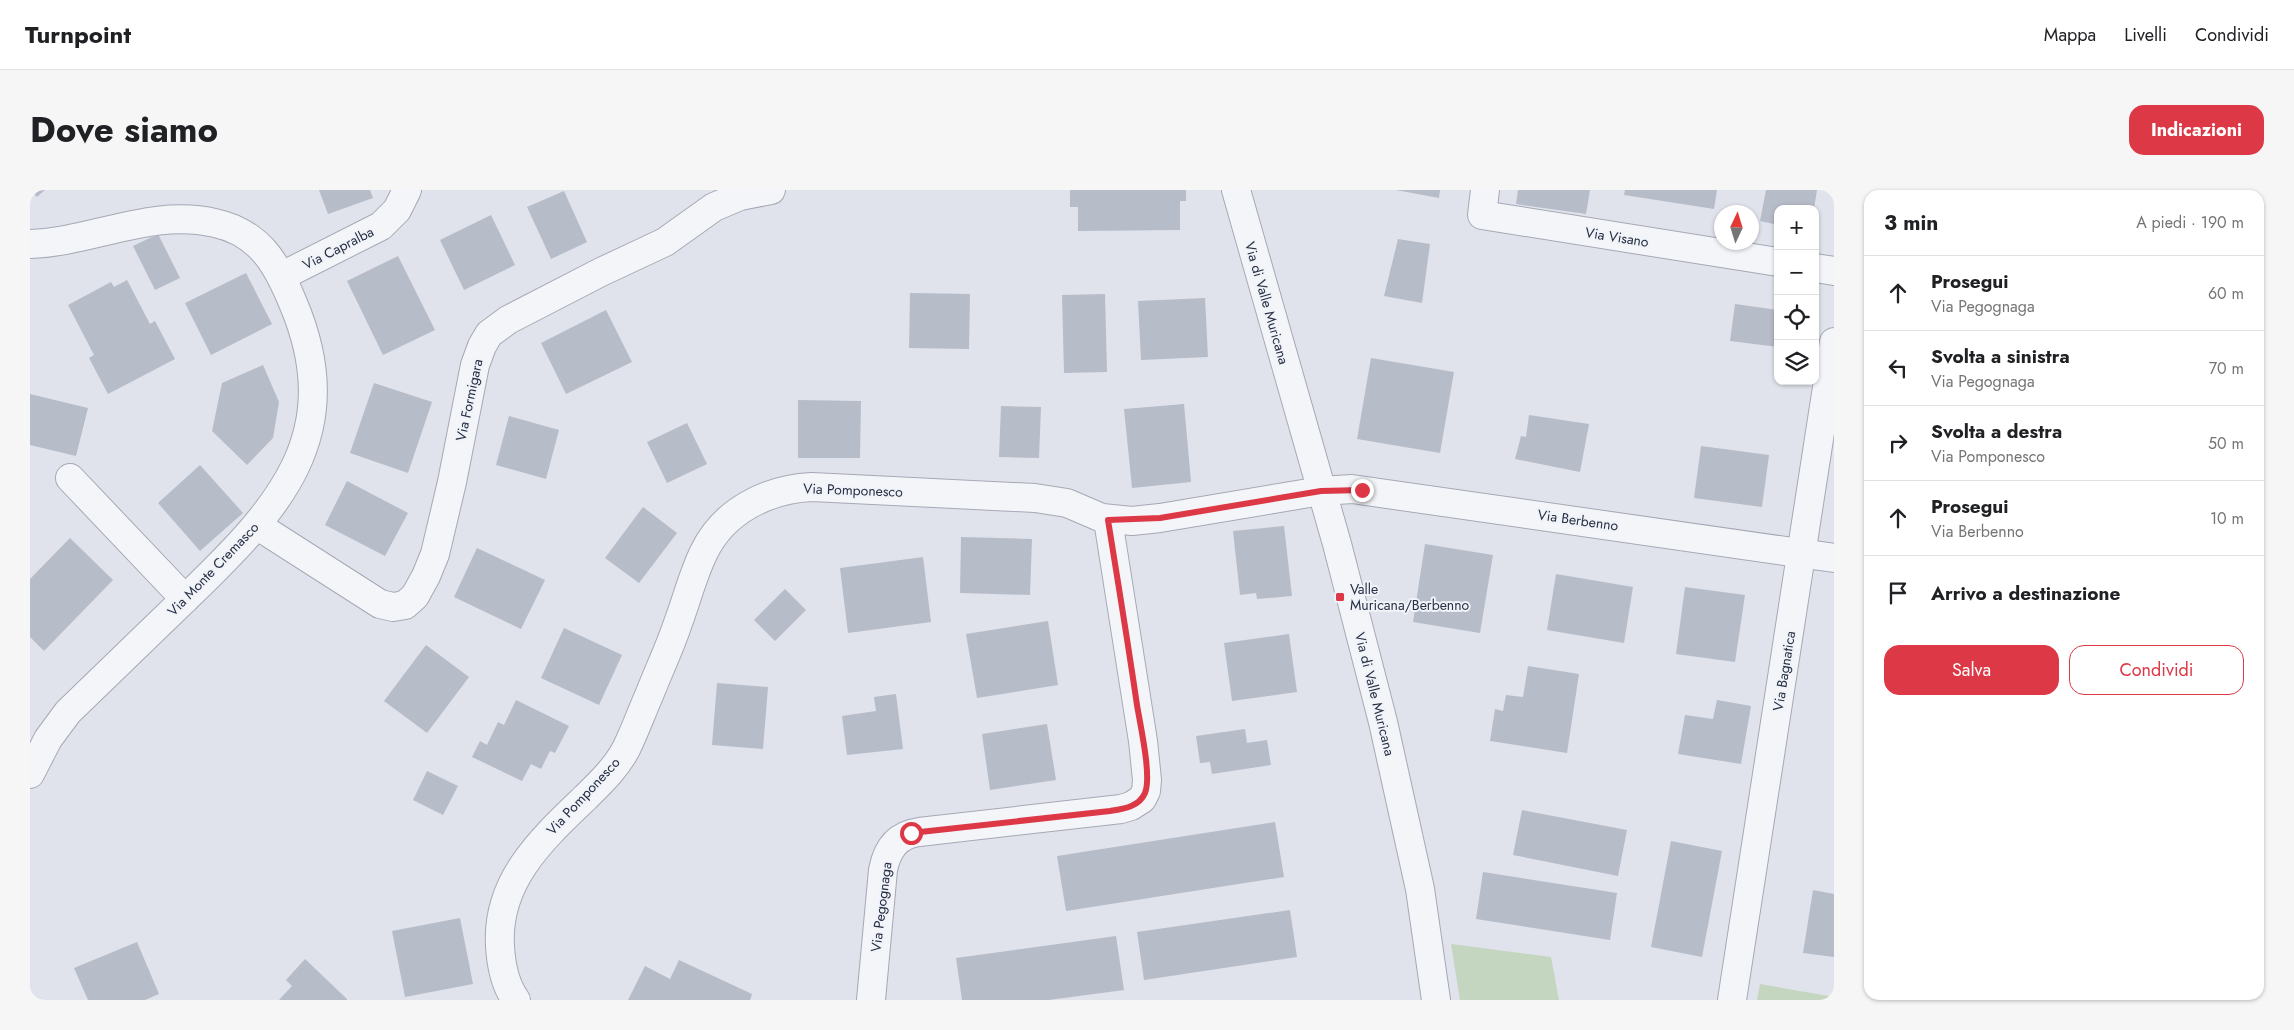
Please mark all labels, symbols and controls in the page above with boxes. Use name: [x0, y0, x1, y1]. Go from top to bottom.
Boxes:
text: Turnpoint: [25, 17, 131, 52]
text: Mappa: [2044, 22, 2096, 48]
text: Livelli: [2124, 22, 2167, 48]
text: Condividi: [2195, 22, 2269, 48]
text: Dove siamo: [30, 105, 218, 155]
button: Indicazioni: [2129, 105, 2264, 155]
north arrow: [1714, 205, 1759, 250]
map controls: [1774, 205, 1819, 385]
button: +: [1774, 205, 1819, 250]
text: 3 min: [1884, 208, 1938, 238]
text: A piedi · 190 m: [2136, 211, 2244, 234]
street label: Via Capralba: [299, 221, 377, 275]
street label: Via Visano: [1584, 222, 1651, 252]
street label: Via di Valle Muricana: [1240, 239, 1294, 367]
button: −: [1774, 250, 1819, 295]
text: Prosegui: [1931, 268, 2009, 295]
icon: ahead: [1884, 279, 1912, 307]
text: 60 m: [2208, 282, 2244, 305]
button: locate: [1774, 295, 1819, 340]
text: Via Pegognaga: [1931, 295, 2035, 318]
button: layers: [1774, 340, 1819, 385]
text: Svolta a sinistra: [1931, 343, 2070, 370]
icon: left: [1884, 354, 1912, 382]
street label: Via Formigara: [451, 357, 487, 443]
text: 70 m: [2209, 357, 2244, 380]
text: Via Pegognaga: [1931, 370, 2035, 393]
text: Svolta a destra: [1931, 418, 2062, 445]
icon: right: [1884, 429, 1912, 457]
text: 50 m: [2208, 432, 2244, 455]
text: Via Pomponesco: [1931, 445, 2045, 468]
street label: Via Pomponesco: [803, 478, 904, 502]
route end: [1351, 479, 1374, 502]
text: Prosegui: [1931, 493, 2009, 520]
street label: Via Berbenno: [1536, 504, 1620, 536]
icon: ahead: [1884, 504, 1912, 532]
text: 10 m: [2210, 507, 2244, 530]
street label: Via Monte Cremasco: [163, 517, 263, 621]
text: Via Berbenno: [1931, 520, 2024, 543]
place label: Valle Muricana/Berbenno: [1350, 579, 1470, 615]
icon: arrive: [1884, 579, 1912, 607]
text: Arrivo a destinazione: [1931, 580, 2120, 607]
marker: Valle Muricana/Berbenno: [1334, 591, 1346, 603]
street label: Via di Valle Muricana: [1350, 630, 1400, 758]
street label: Via Bagnatica: [1768, 630, 1800, 712]
button: Salva: [1884, 645, 2059, 695]
button: Condividi: [2069, 645, 2244, 695]
street label: Via Pomponesco: [542, 752, 625, 839]
route start: [900, 822, 923, 845]
street label: Via Pegognaga: [866, 861, 896, 953]

